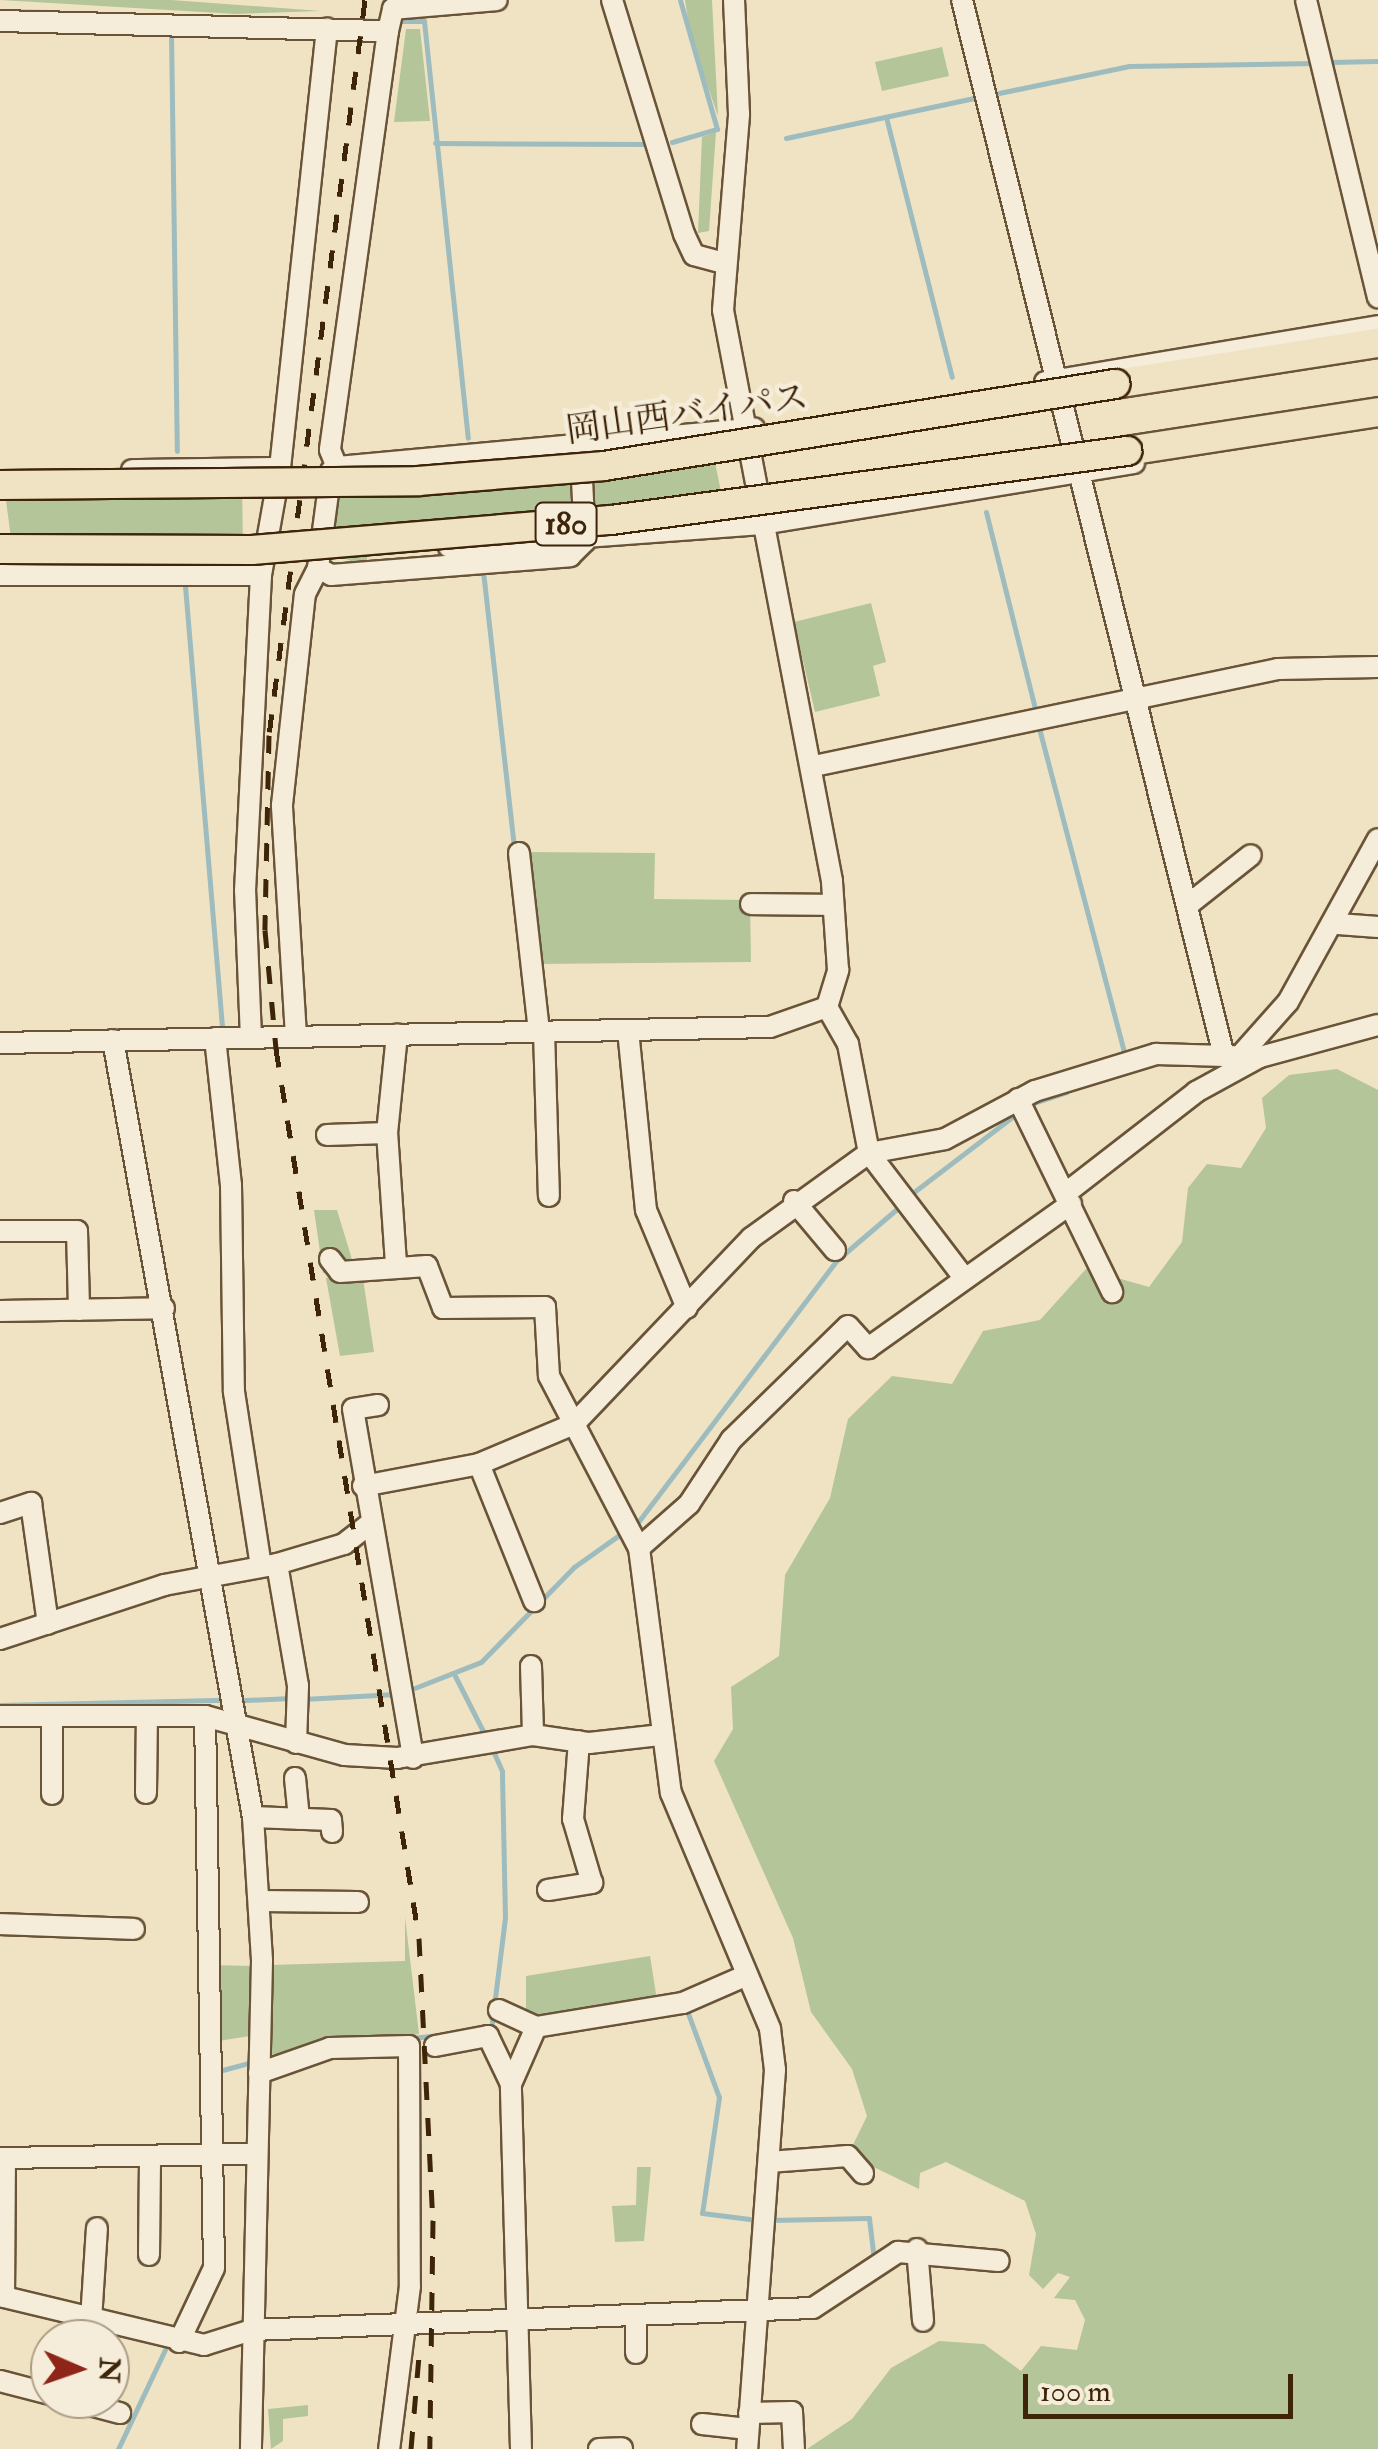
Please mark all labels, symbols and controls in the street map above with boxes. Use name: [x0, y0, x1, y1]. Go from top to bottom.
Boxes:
street label: 岡山西バイパス: [563, 376, 811, 452]
road number: 180: [534, 497, 598, 551]
north arrow: [30, 2319, 130, 2419]
scale bar: [1028, 2354, 1298, 2416]
text: N: [91, 2357, 126, 2383]
text: 100 m: [1040, 2373, 1111, 2410]

